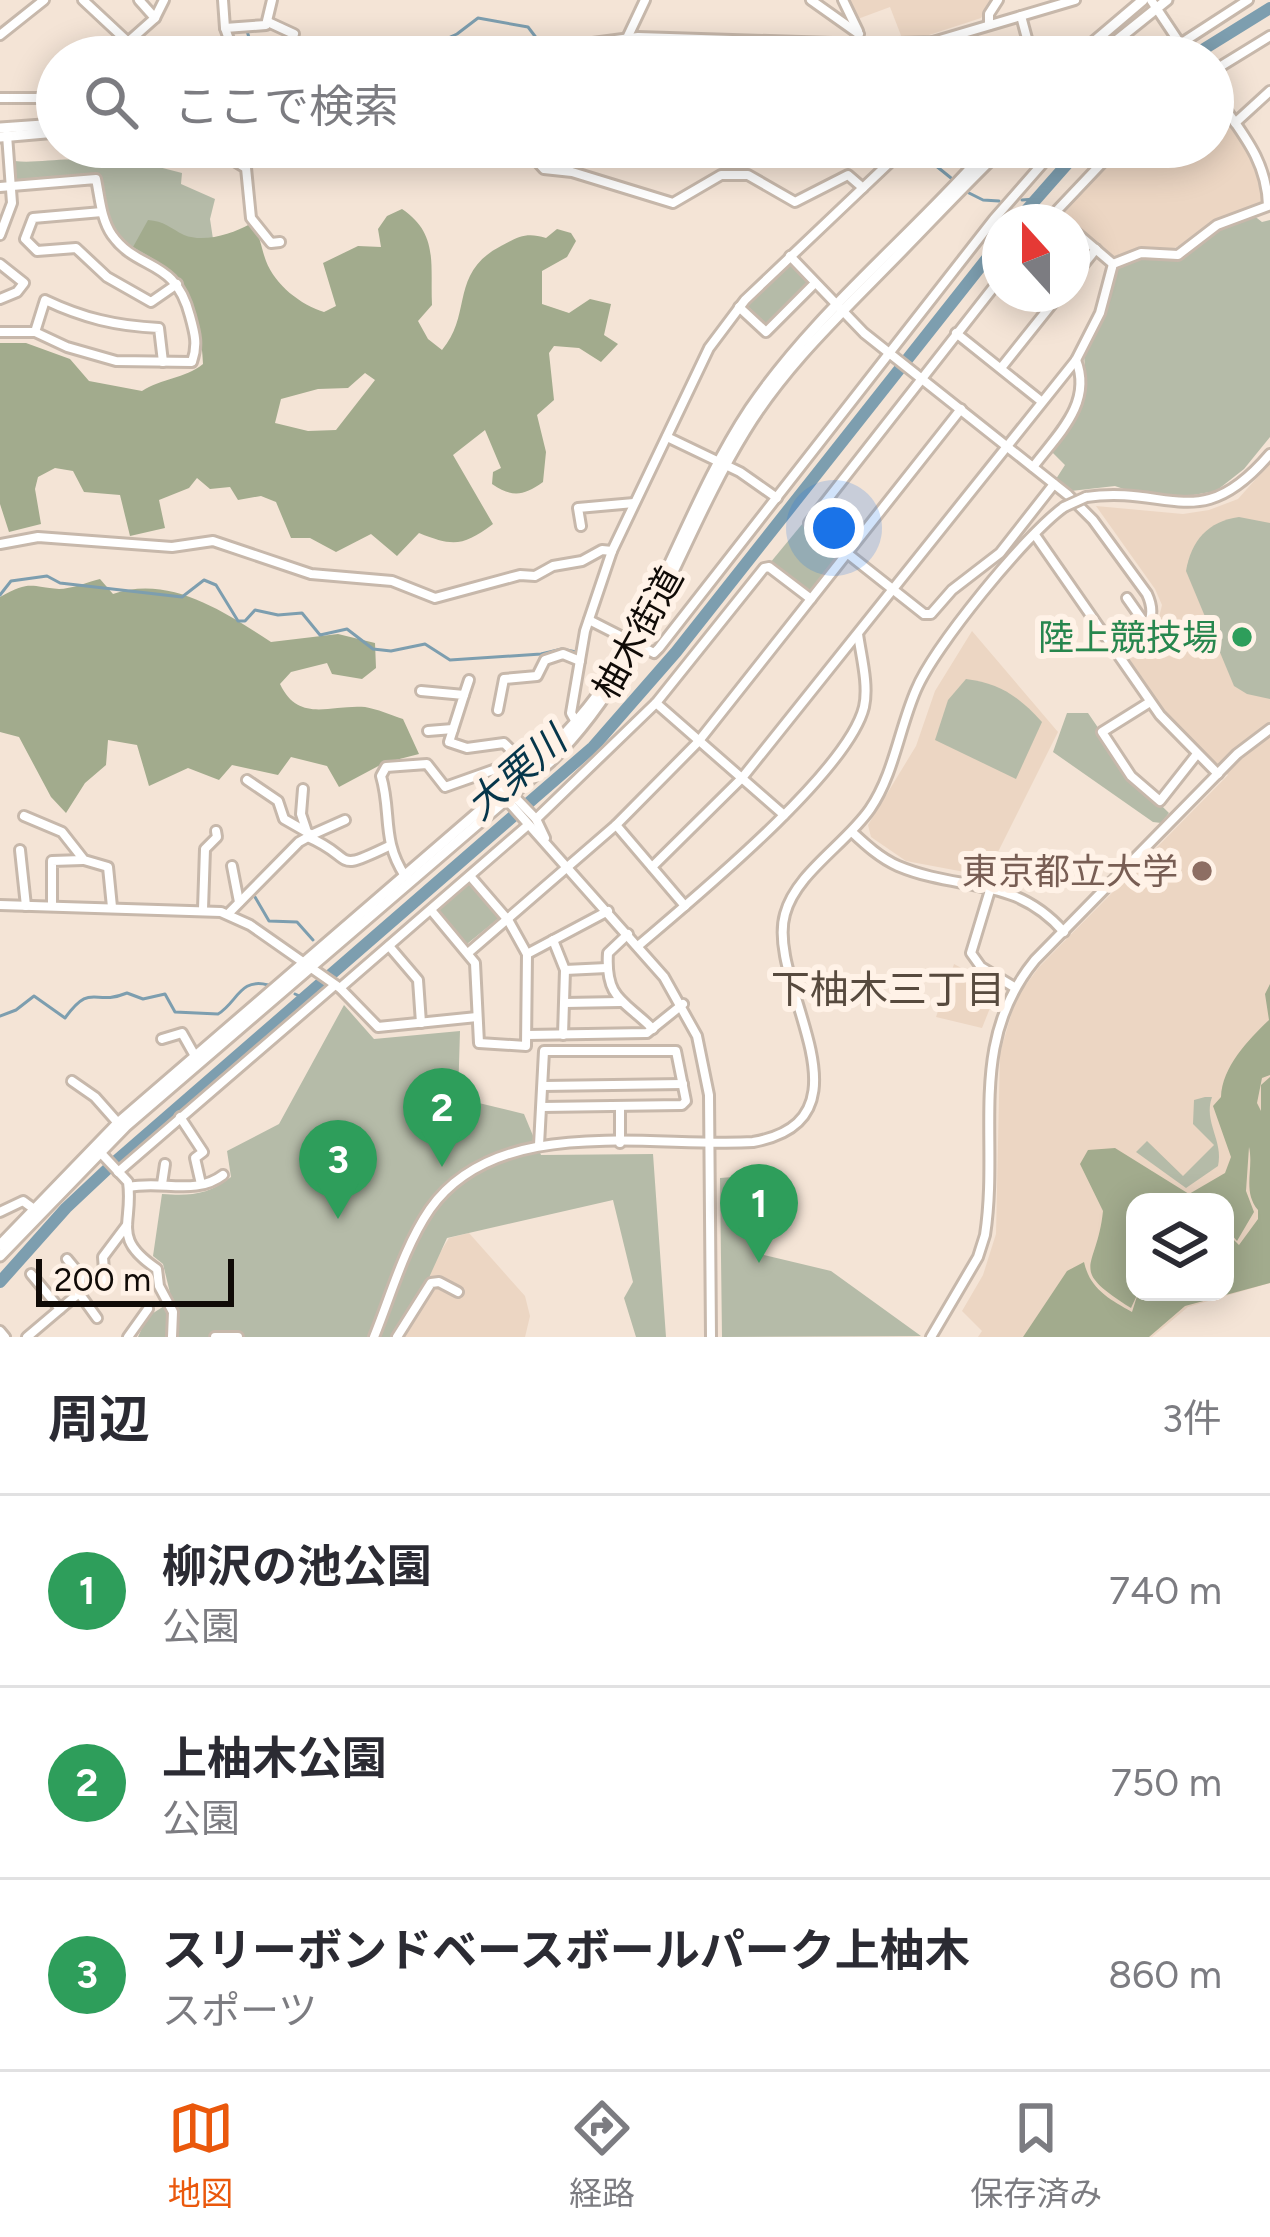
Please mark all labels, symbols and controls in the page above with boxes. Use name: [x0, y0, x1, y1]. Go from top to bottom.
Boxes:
search box: [36, 36, 1234, 168]
icon: search: [78, 69, 144, 135]
text: ここで検索: [174, 79, 399, 133]
north arrow: [982, 204, 1090, 312]
your location: [804, 498, 864, 558]
street label: 柚木街道: [584, 560, 692, 706]
place label: 陸上競技場: [1038, 616, 1218, 659]
marker: 陸上競技場: [1229, 624, 1255, 650]
water label: 大栗川: [456, 714, 579, 829]
place label: 東京都立大学: [962, 850, 1178, 893]
marker: 東京都立大学: [1189, 858, 1215, 884]
district label: 下柚木三丁目: [771, 966, 1005, 1013]
pin: 2: [403, 1068, 481, 1167]
pin: 3: [299, 1120, 377, 1219]
pin: 1: [720, 1164, 798, 1263]
map controls: [1126, 1193, 1234, 1301]
button: layers: [1126, 1193, 1234, 1301]
scale bar: [36, 1253, 234, 1306]
text: 200 m: [54, 1260, 151, 1299]
text: 周辺: [48, 1389, 150, 1450]
text: 3件: [1162, 1395, 1222, 1442]
text: 柳沢の池公園: [162, 1539, 432, 1593]
text: 1: [79, 1567, 95, 1614]
text: 740 m: [1109, 1567, 1222, 1614]
text: 公園: [162, 1603, 240, 1650]
text: 上柚木公園: [162, 1731, 387, 1785]
text: 2: [76, 1759, 98, 1806]
text: 750 m: [1111, 1759, 1222, 1806]
text: 公園: [162, 1795, 240, 1842]
text: スリーボンドベースボールパーク上柚木: [162, 1923, 970, 1977]
text: 3: [76, 1951, 98, 1998]
text: 860 m: [1108, 1951, 1222, 1998]
text: スポーツ: [162, 1987, 317, 2034]
tab: 地図: [168, 2095, 234, 2215]
tab: 経路: [569, 2095, 635, 2215]
tab: 保存済み: [970, 2095, 1102, 2215]

